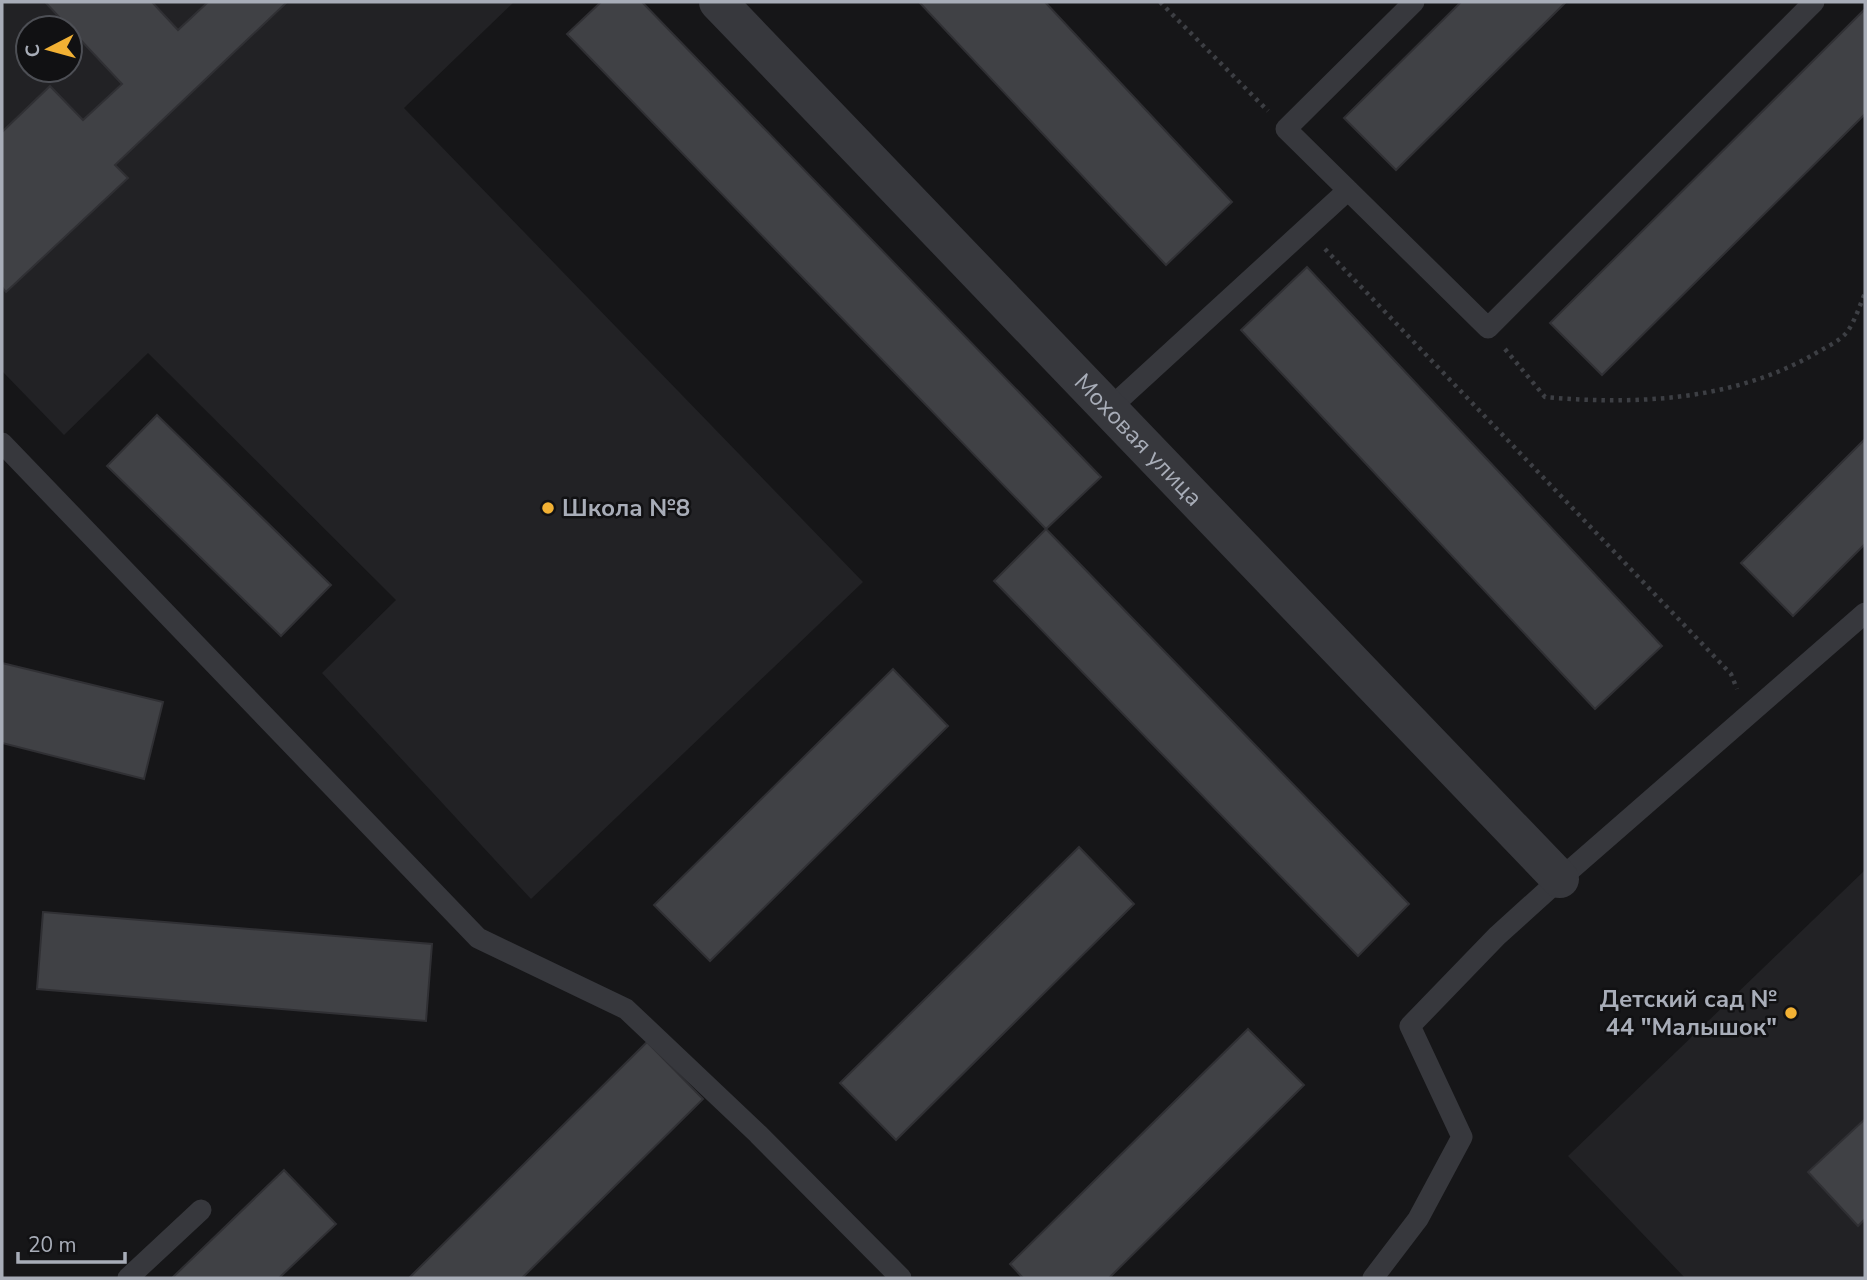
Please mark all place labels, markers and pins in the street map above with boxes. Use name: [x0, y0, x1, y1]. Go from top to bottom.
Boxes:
place label: Школа №8: [562, 492, 690, 524]
marker: Школа №8: [540, 500, 556, 516]
place label: Детский сад № 44 "Малышок": [1600, 983, 1777, 1043]
marker: Детский сад № 44 "Малышок": [1783, 1005, 1799, 1021]

